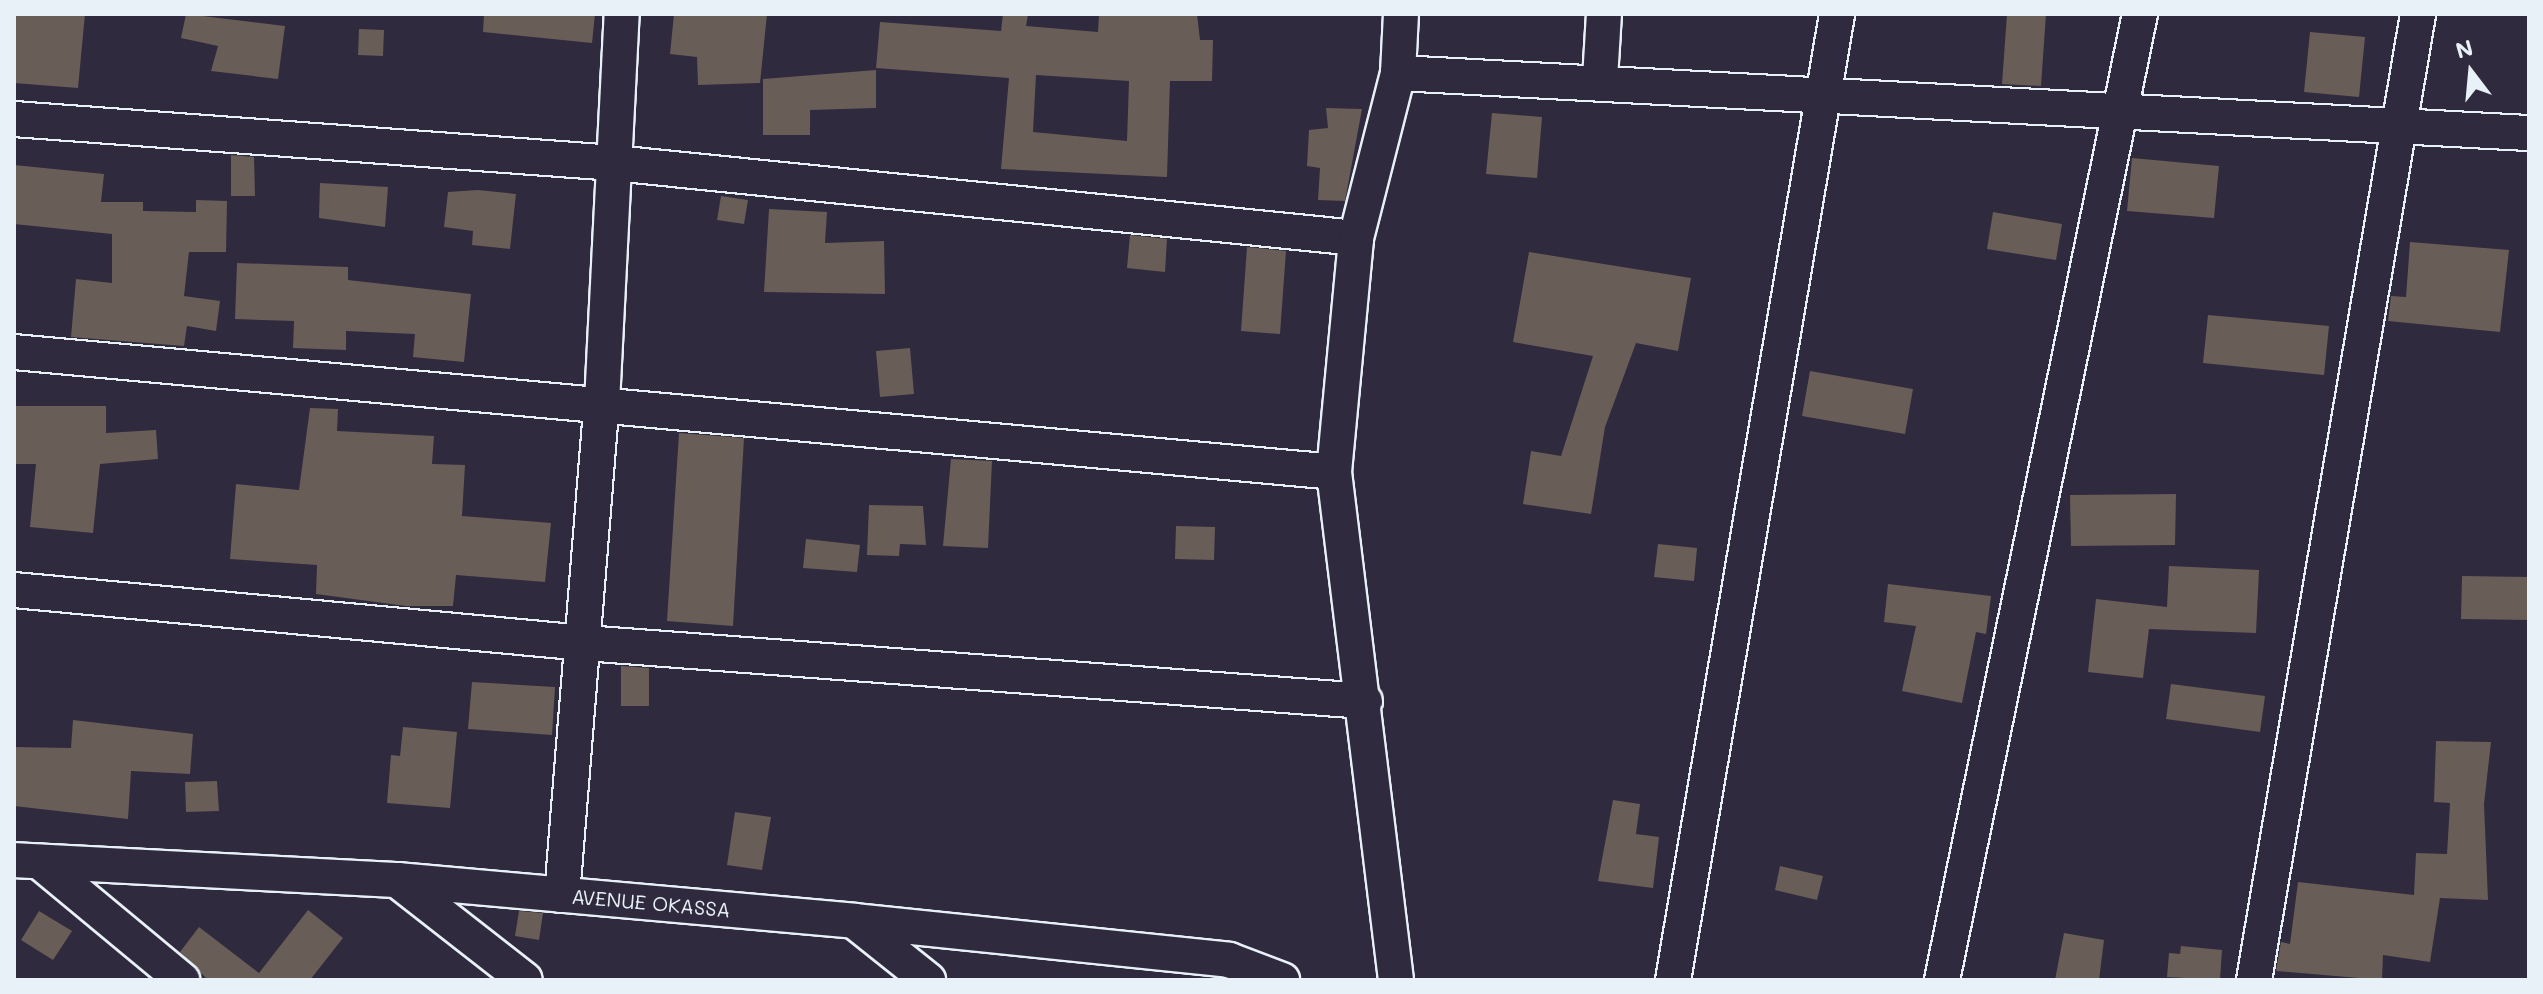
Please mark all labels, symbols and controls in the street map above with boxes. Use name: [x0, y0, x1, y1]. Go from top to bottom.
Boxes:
north arrow: [2431, 32, 2511, 112]
text: N: [2452, 32, 2476, 65]
street label: AVENUE OKASSA: [571, 884, 731, 922]

